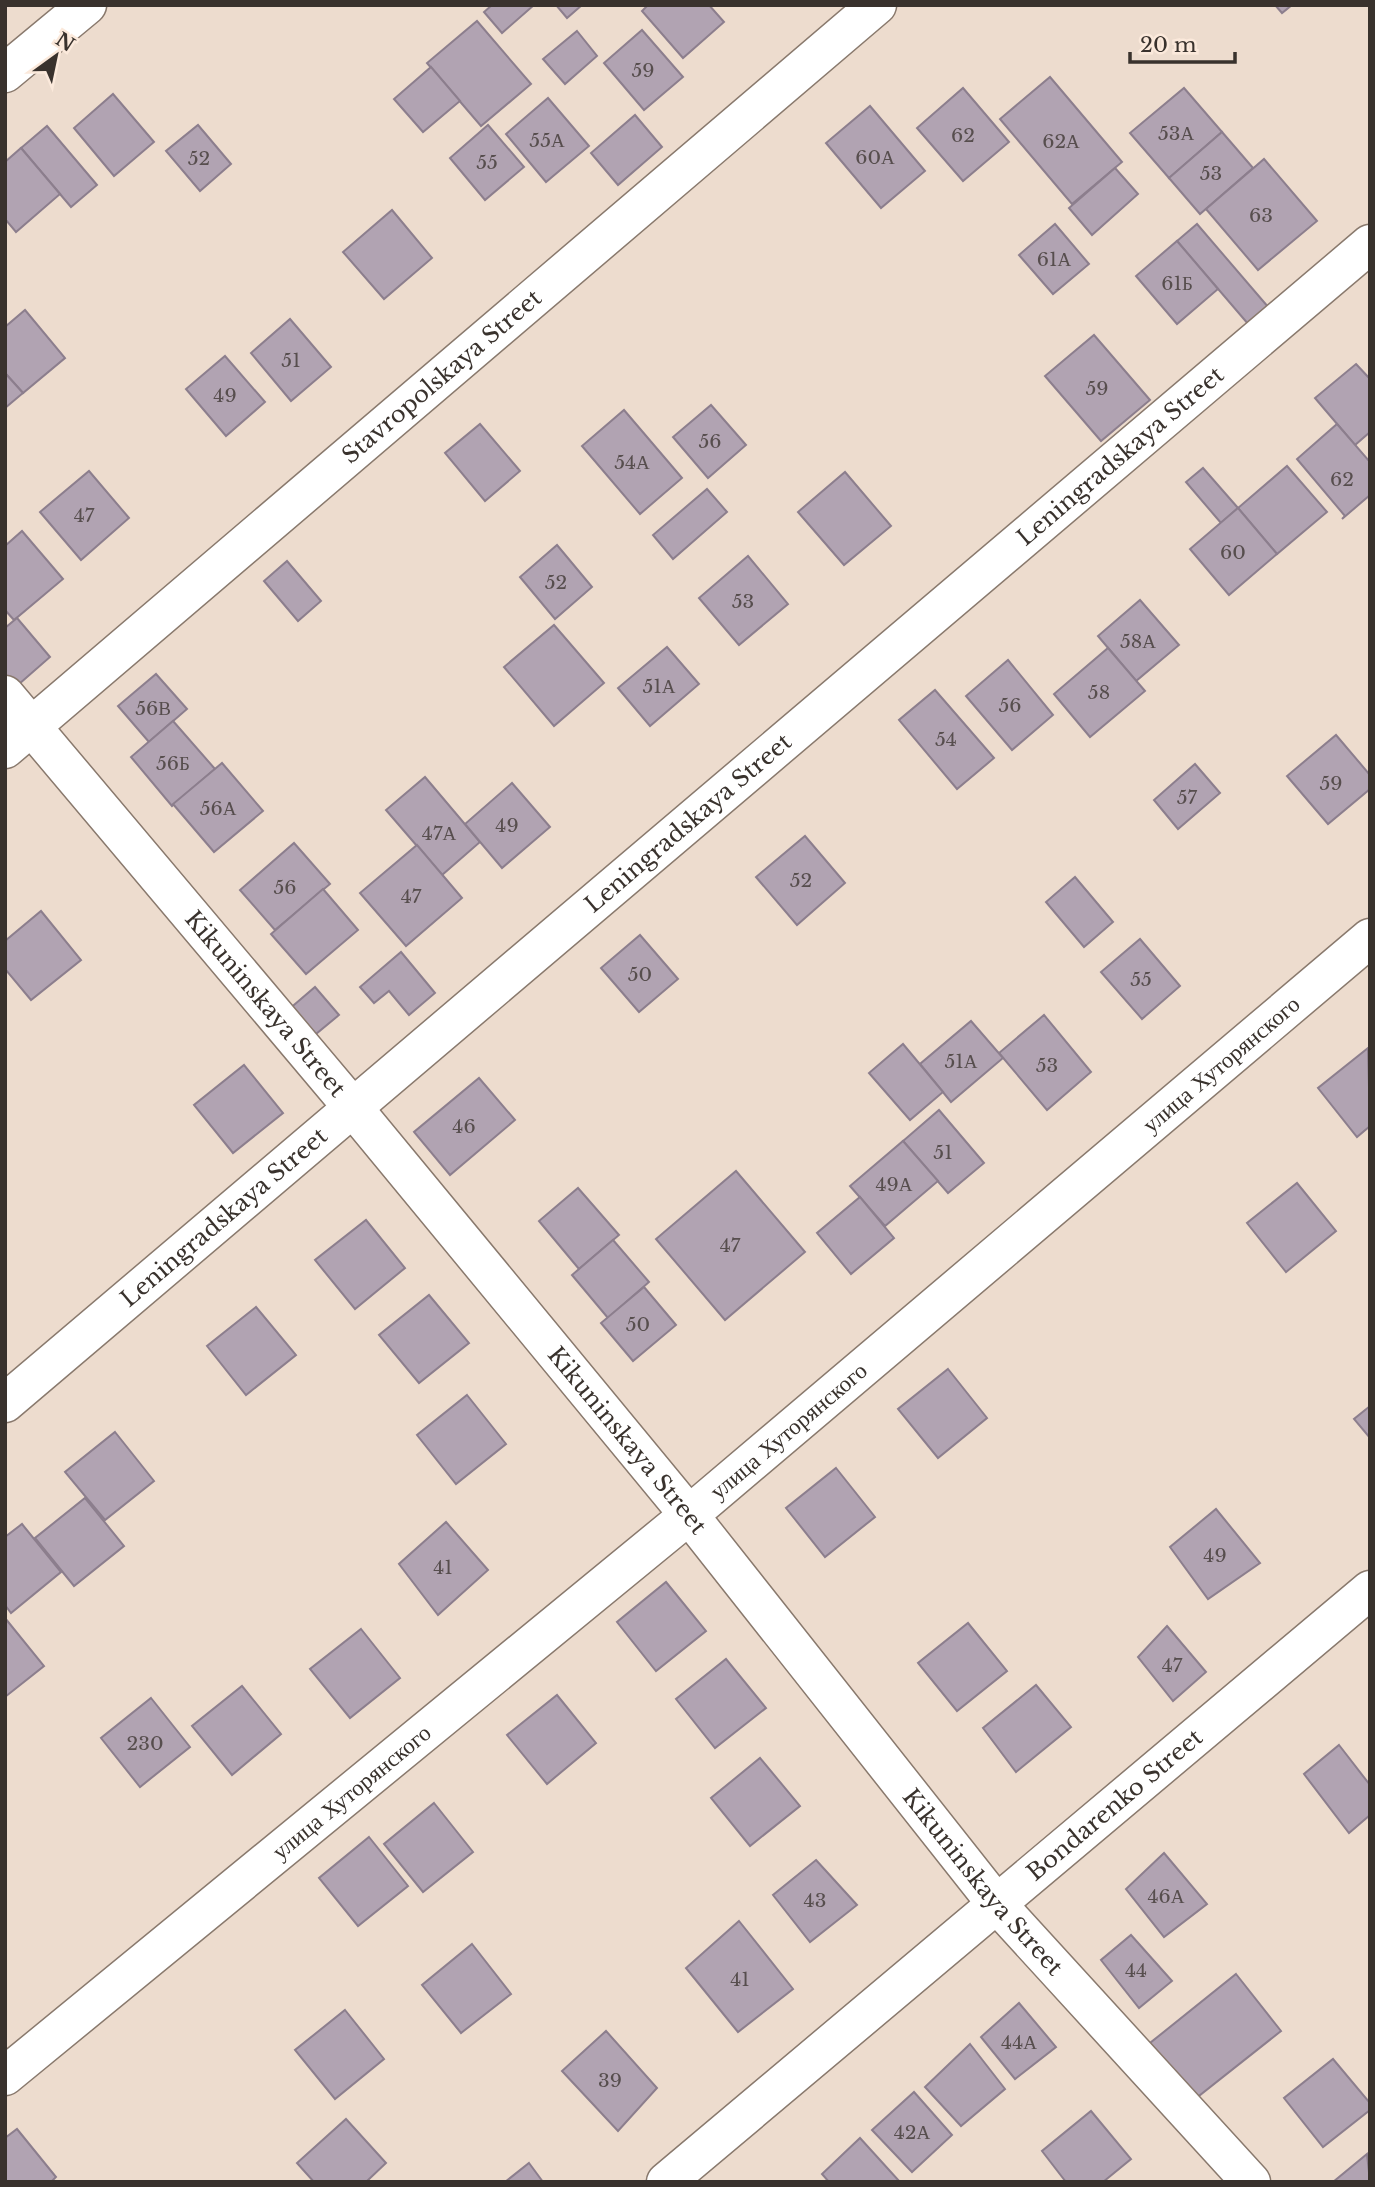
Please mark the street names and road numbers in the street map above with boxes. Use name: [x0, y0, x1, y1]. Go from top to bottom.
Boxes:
street label: Stavropolskaya Street: [336, 283, 547, 469]
street label: Leningradskaya Street: [1011, 360, 1229, 552]
street label: Leningradskaya Street: [579, 727, 797, 919]
street label: Kikuninskaya Street: [179, 905, 352, 1103]
street label: улица Хуторянского: [1137, 990, 1305, 1139]
street label: Leningradskaya Street: [115, 1122, 333, 1313]
street label: Kikuninskaya Street: [542, 1341, 713, 1540]
street label: улица Хуторянского: [704, 1356, 873, 1505]
street label: улица Хуторянского: [266, 1719, 437, 1865]
street label: Bondarenko Street: [1021, 1723, 1208, 1887]
street label: Kikuninskaya Street: [897, 1783, 1069, 1981]

